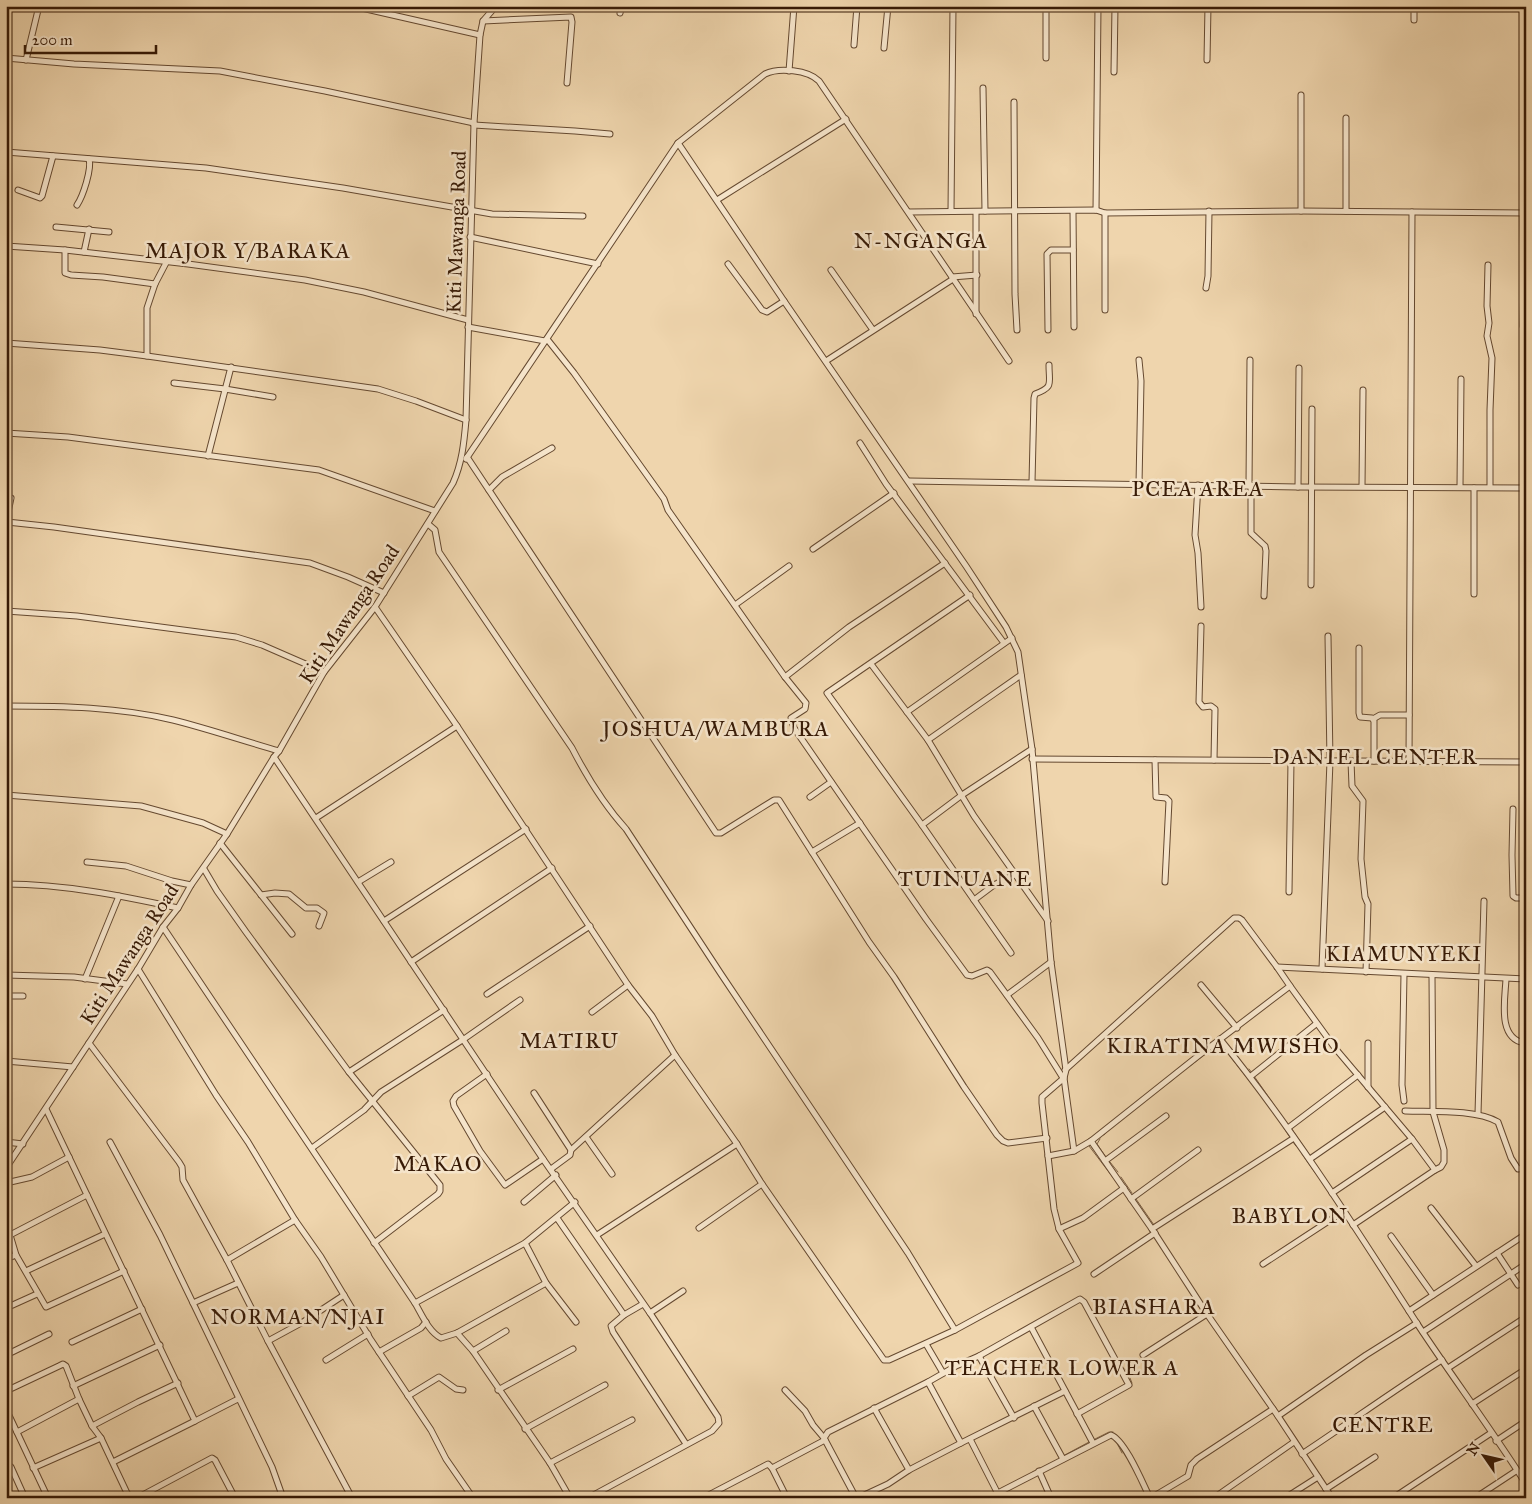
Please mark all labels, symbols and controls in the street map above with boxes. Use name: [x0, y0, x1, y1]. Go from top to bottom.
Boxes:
scale bar: [25, 22, 156, 54]
text: 200 m: [32, 31, 73, 49]
street label: Kiti Mawanga Road: [441, 150, 472, 314]
district label: N-NGANGA: [854, 227, 988, 254]
district label: MAJOR Y/BARAKA: [145, 237, 351, 264]
district label: PCEA AREA: [1132, 475, 1264, 502]
street label: Kiti Mawanga Road: [294, 540, 405, 689]
district label: JOSHUA/WAMBURA: [600, 715, 830, 742]
district label: DANIEL CENTER: [1272, 743, 1478, 770]
district label: TUINUANE: [898, 865, 1032, 892]
street label: Kiti Mawanga Road: [75, 879, 184, 1029]
district label: KIAMUNYEKI: [1326, 941, 1482, 967]
district label: MATIRU: [519, 1027, 619, 1054]
district label: KIRATINA MWISHO: [1106, 1032, 1340, 1059]
district label: MAKAO: [393, 1150, 483, 1177]
district label: BABYLON: [1232, 1202, 1348, 1229]
district label: BIASHARA: [1092, 1293, 1216, 1320]
district label: NORMAN/NJAI: [210, 1303, 386, 1330]
district label: TEACHER LOWER A: [945, 1354, 1179, 1381]
district label: CENTRE: [1332, 1411, 1434, 1438]
north arrow: [1460, 1432, 1510, 1482]
text: N: [1463, 1439, 1484, 1459]

